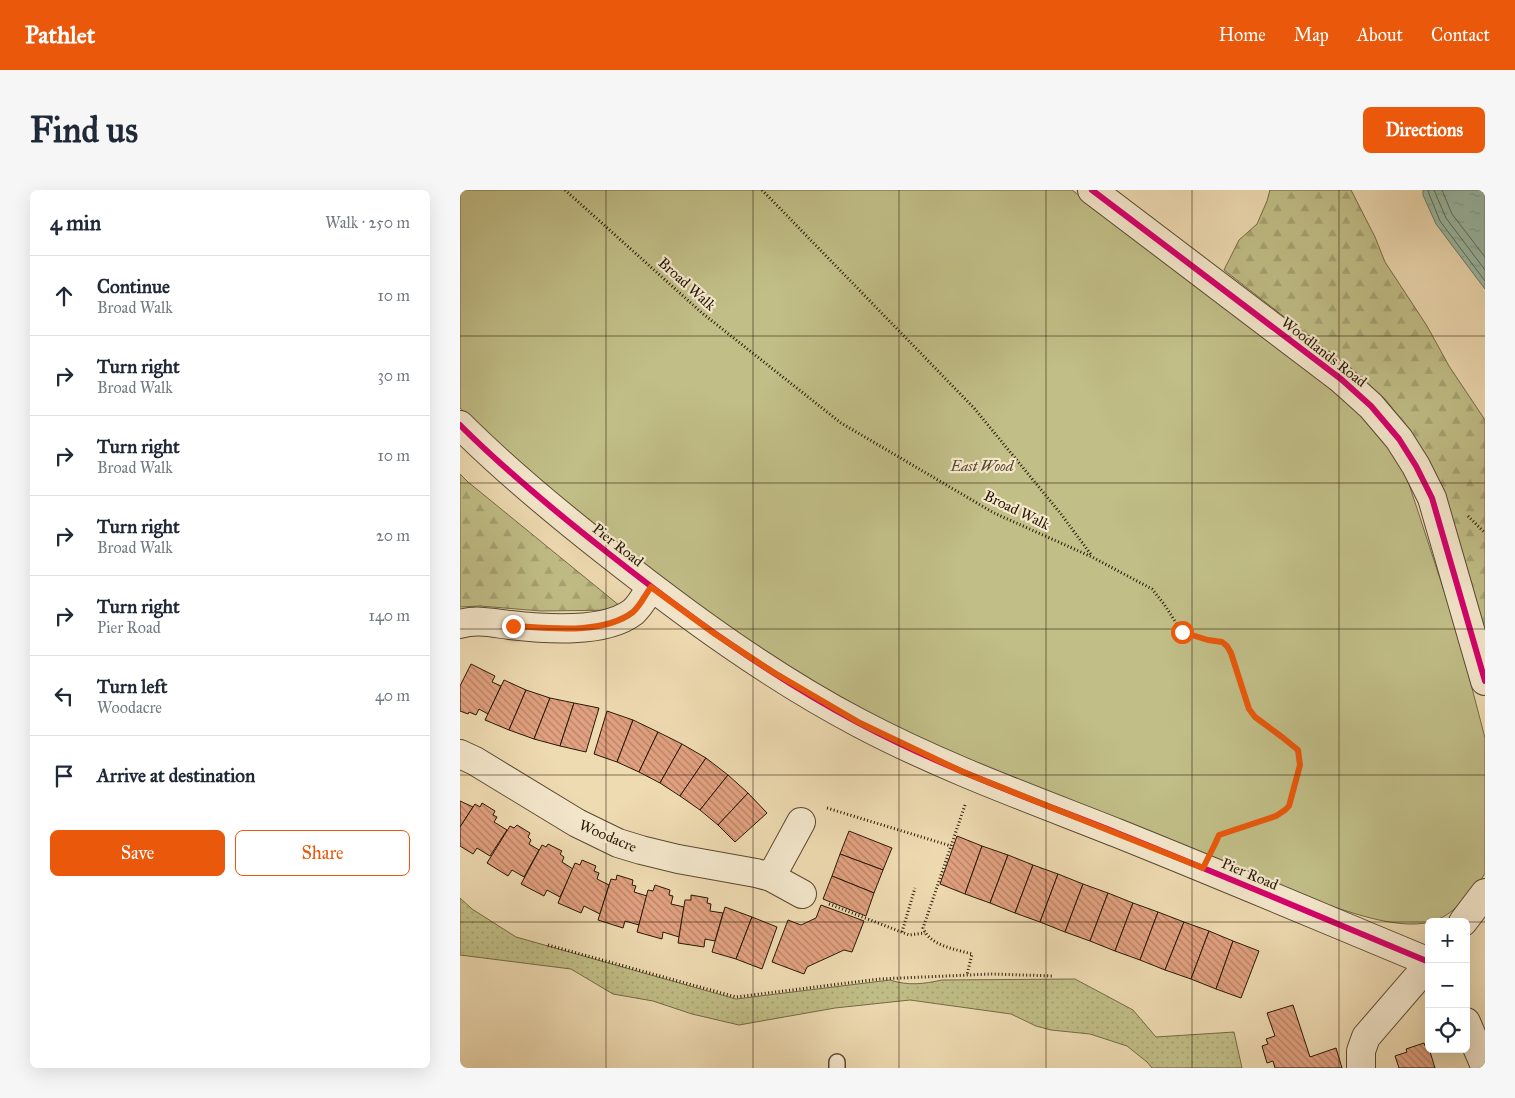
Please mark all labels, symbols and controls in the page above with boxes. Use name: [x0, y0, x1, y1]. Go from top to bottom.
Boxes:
text: Pathlet: [25, 20, 95, 50]
text: Home: [1219, 24, 1266, 46]
text: Map: [1294, 24, 1329, 46]
text: About: [1357, 24, 1403, 46]
text: Contact: [1431, 24, 1490, 46]
button: Directions: [1363, 107, 1485, 153]
text: Find us: [30, 109, 138, 152]
text: 4 min: [50, 210, 101, 236]
text: Walk · 250 m: [325, 213, 410, 232]
street label: Broad Walk: [655, 254, 719, 314]
text: Continue: [97, 275, 170, 298]
icon: ahead: [50, 282, 78, 310]
text: 10 m: [378, 286, 410, 305]
text: Broad Walk: [97, 298, 173, 317]
street label: Woodlands Road: [1278, 313, 1371, 391]
text: Turn right: [97, 355, 180, 378]
icon: right: [50, 362, 78, 390]
text: 30 m: [377, 366, 410, 385]
text: Broad Walk: [97, 378, 173, 397]
text: Turn right: [97, 435, 180, 458]
icon: right: [50, 442, 78, 470]
text: 10 m: [378, 446, 410, 465]
park label: East Wood: [949, 457, 1015, 475]
text: Broad Walk: [97, 458, 173, 477]
street label: Broad Walk: [981, 486, 1053, 534]
text: Turn right: [97, 515, 180, 538]
street label: Pier Road: [589, 520, 647, 571]
icon: right: [50, 522, 78, 550]
text: 20 m: [376, 526, 410, 545]
text: Broad Walk: [97, 538, 173, 557]
text: Turn right: [97, 595, 180, 618]
icon: right: [50, 602, 78, 630]
text: 140 m: [369, 606, 410, 625]
route end: [502, 615, 525, 638]
text: Pier Road: [97, 618, 161, 637]
route start: [1171, 621, 1194, 644]
text: Turn left: [97, 675, 167, 698]
icon: left: [50, 682, 78, 710]
text: 40 m: [375, 686, 410, 705]
text: Woodacre: [97, 698, 162, 717]
icon: arrive: [50, 762, 78, 790]
text: Arrive at destination: [97, 764, 255, 787]
street label: Woodacre: [576, 816, 640, 856]
button: Save: [50, 830, 225, 876]
button: Share: [235, 830, 410, 876]
street label: Pier Road: [1219, 854, 1281, 894]
map controls: [1425, 918, 1470, 1053]
button: +: [1425, 918, 1470, 963]
button: −: [1425, 963, 1470, 1008]
button: locate: [1425, 1008, 1470, 1053]

